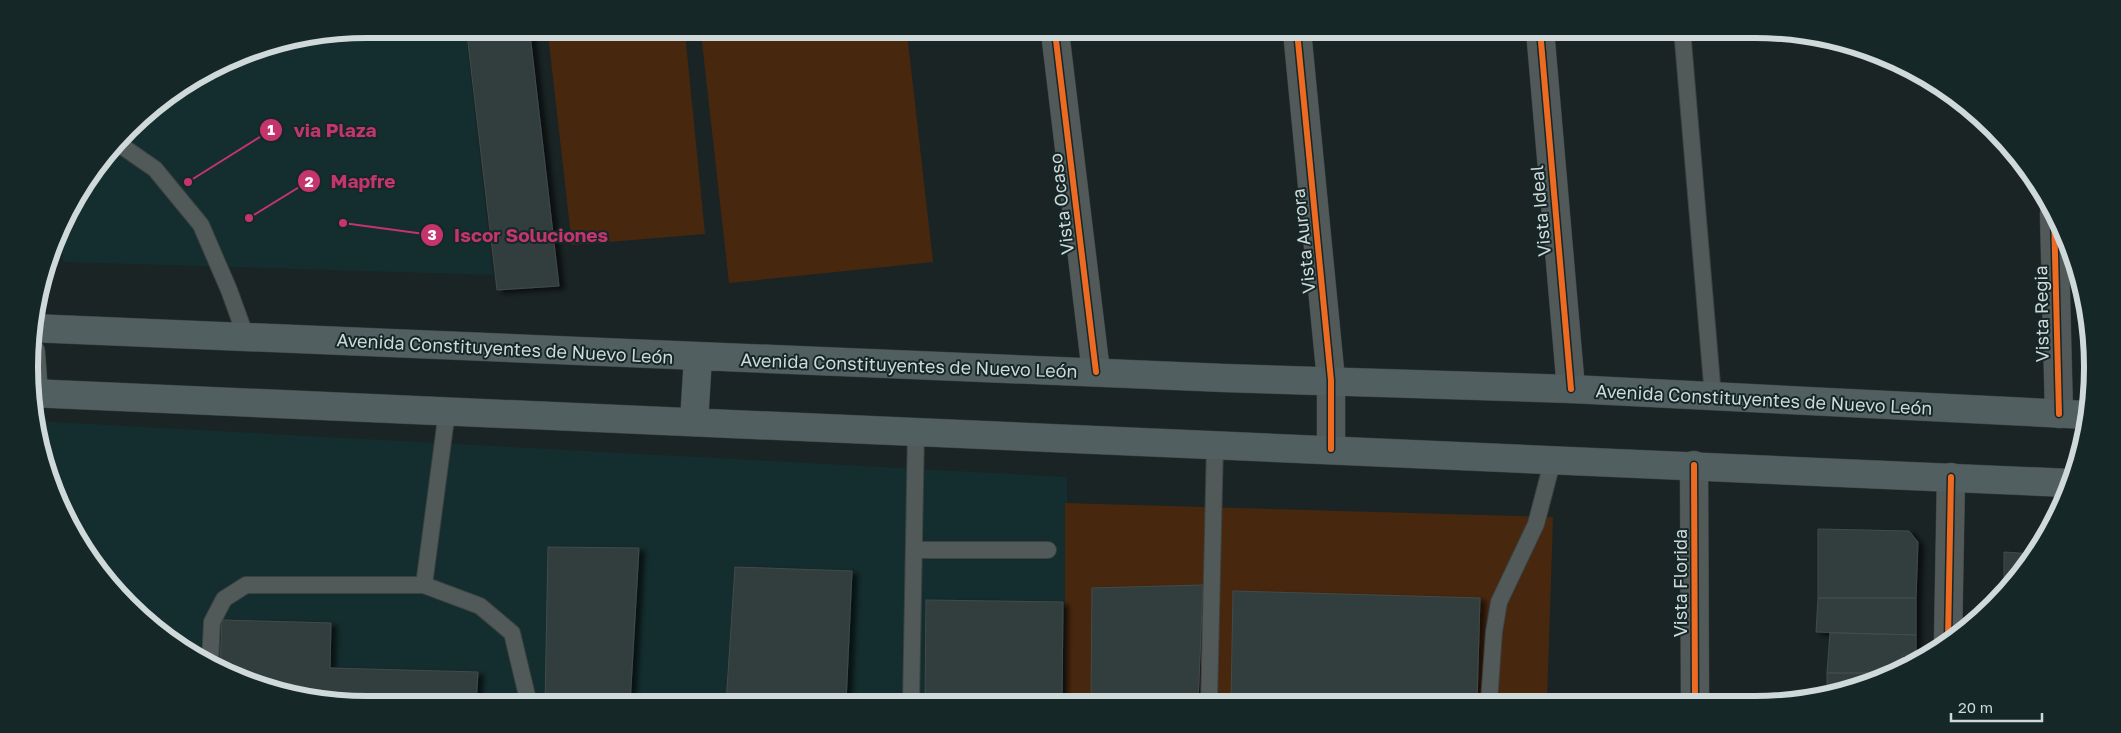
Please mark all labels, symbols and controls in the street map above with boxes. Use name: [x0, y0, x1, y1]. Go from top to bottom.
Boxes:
callout: via Plaza: [259, 113, 387, 147]
text: via Plaza: [293, 118, 377, 141]
text: 1: [267, 120, 275, 138]
street label: Vista Ocaso: [1044, 152, 1078, 256]
callout: Mapfre: [296, 164, 406, 198]
street label: Vista Ideal: [1525, 164, 1555, 257]
text: Mapfre: [331, 169, 395, 192]
text: 2: [304, 172, 314, 190]
street label: Vista Aurora: [1287, 187, 1319, 295]
callout: Iscor Soluciones: [419, 218, 619, 252]
text: Iscor Soluciones: [454, 223, 608, 246]
text: 3: [427, 225, 437, 243]
street label: Vista Regia: [2029, 265, 2053, 363]
street label: Avenida Constituyentes de Nuevo León: [336, 328, 674, 368]
street label: Avenida Constituyentes de Nuevo León: [740, 348, 1078, 382]
street label: Avenida Constituyentes de Nuevo León: [1595, 379, 1933, 419]
street label: Vista Florida: [1669, 529, 1691, 637]
scale bar: [1951, 690, 2042, 722]
text: 20 m: [1958, 698, 1993, 716]

